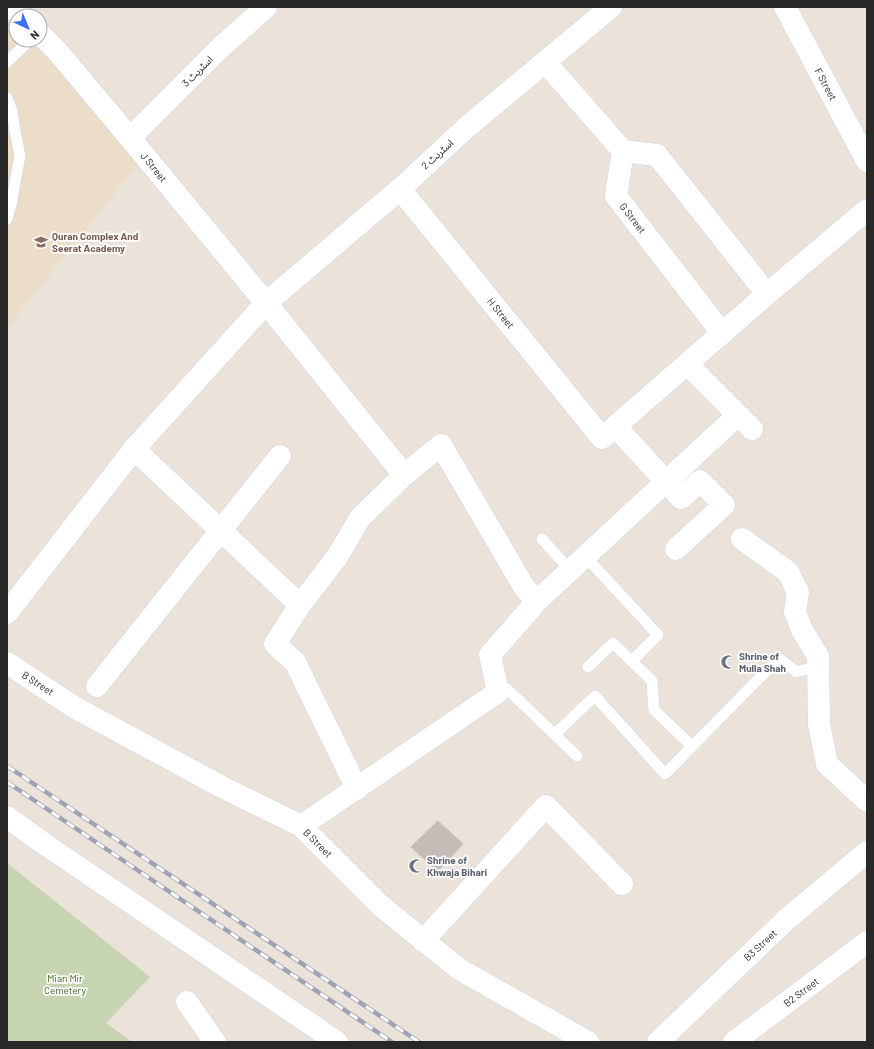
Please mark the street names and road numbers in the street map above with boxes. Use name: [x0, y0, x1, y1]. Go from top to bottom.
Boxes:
street label: اسٹریٹ 3: [179, 53, 216, 90]
street label: F Street: [812, 66, 840, 103]
street label: اسٹریٹ 2: [419, 137, 456, 172]
street label: J Street: [138, 150, 170, 185]
street label: G Street: [617, 200, 649, 236]
street label: H Street: [485, 295, 517, 331]
street label: B Street: [20, 668, 56, 698]
street label: B Street: [301, 826, 335, 860]
street label: B3 Street: [741, 926, 779, 963]
street label: B2 Street: [781, 975, 821, 1009]

